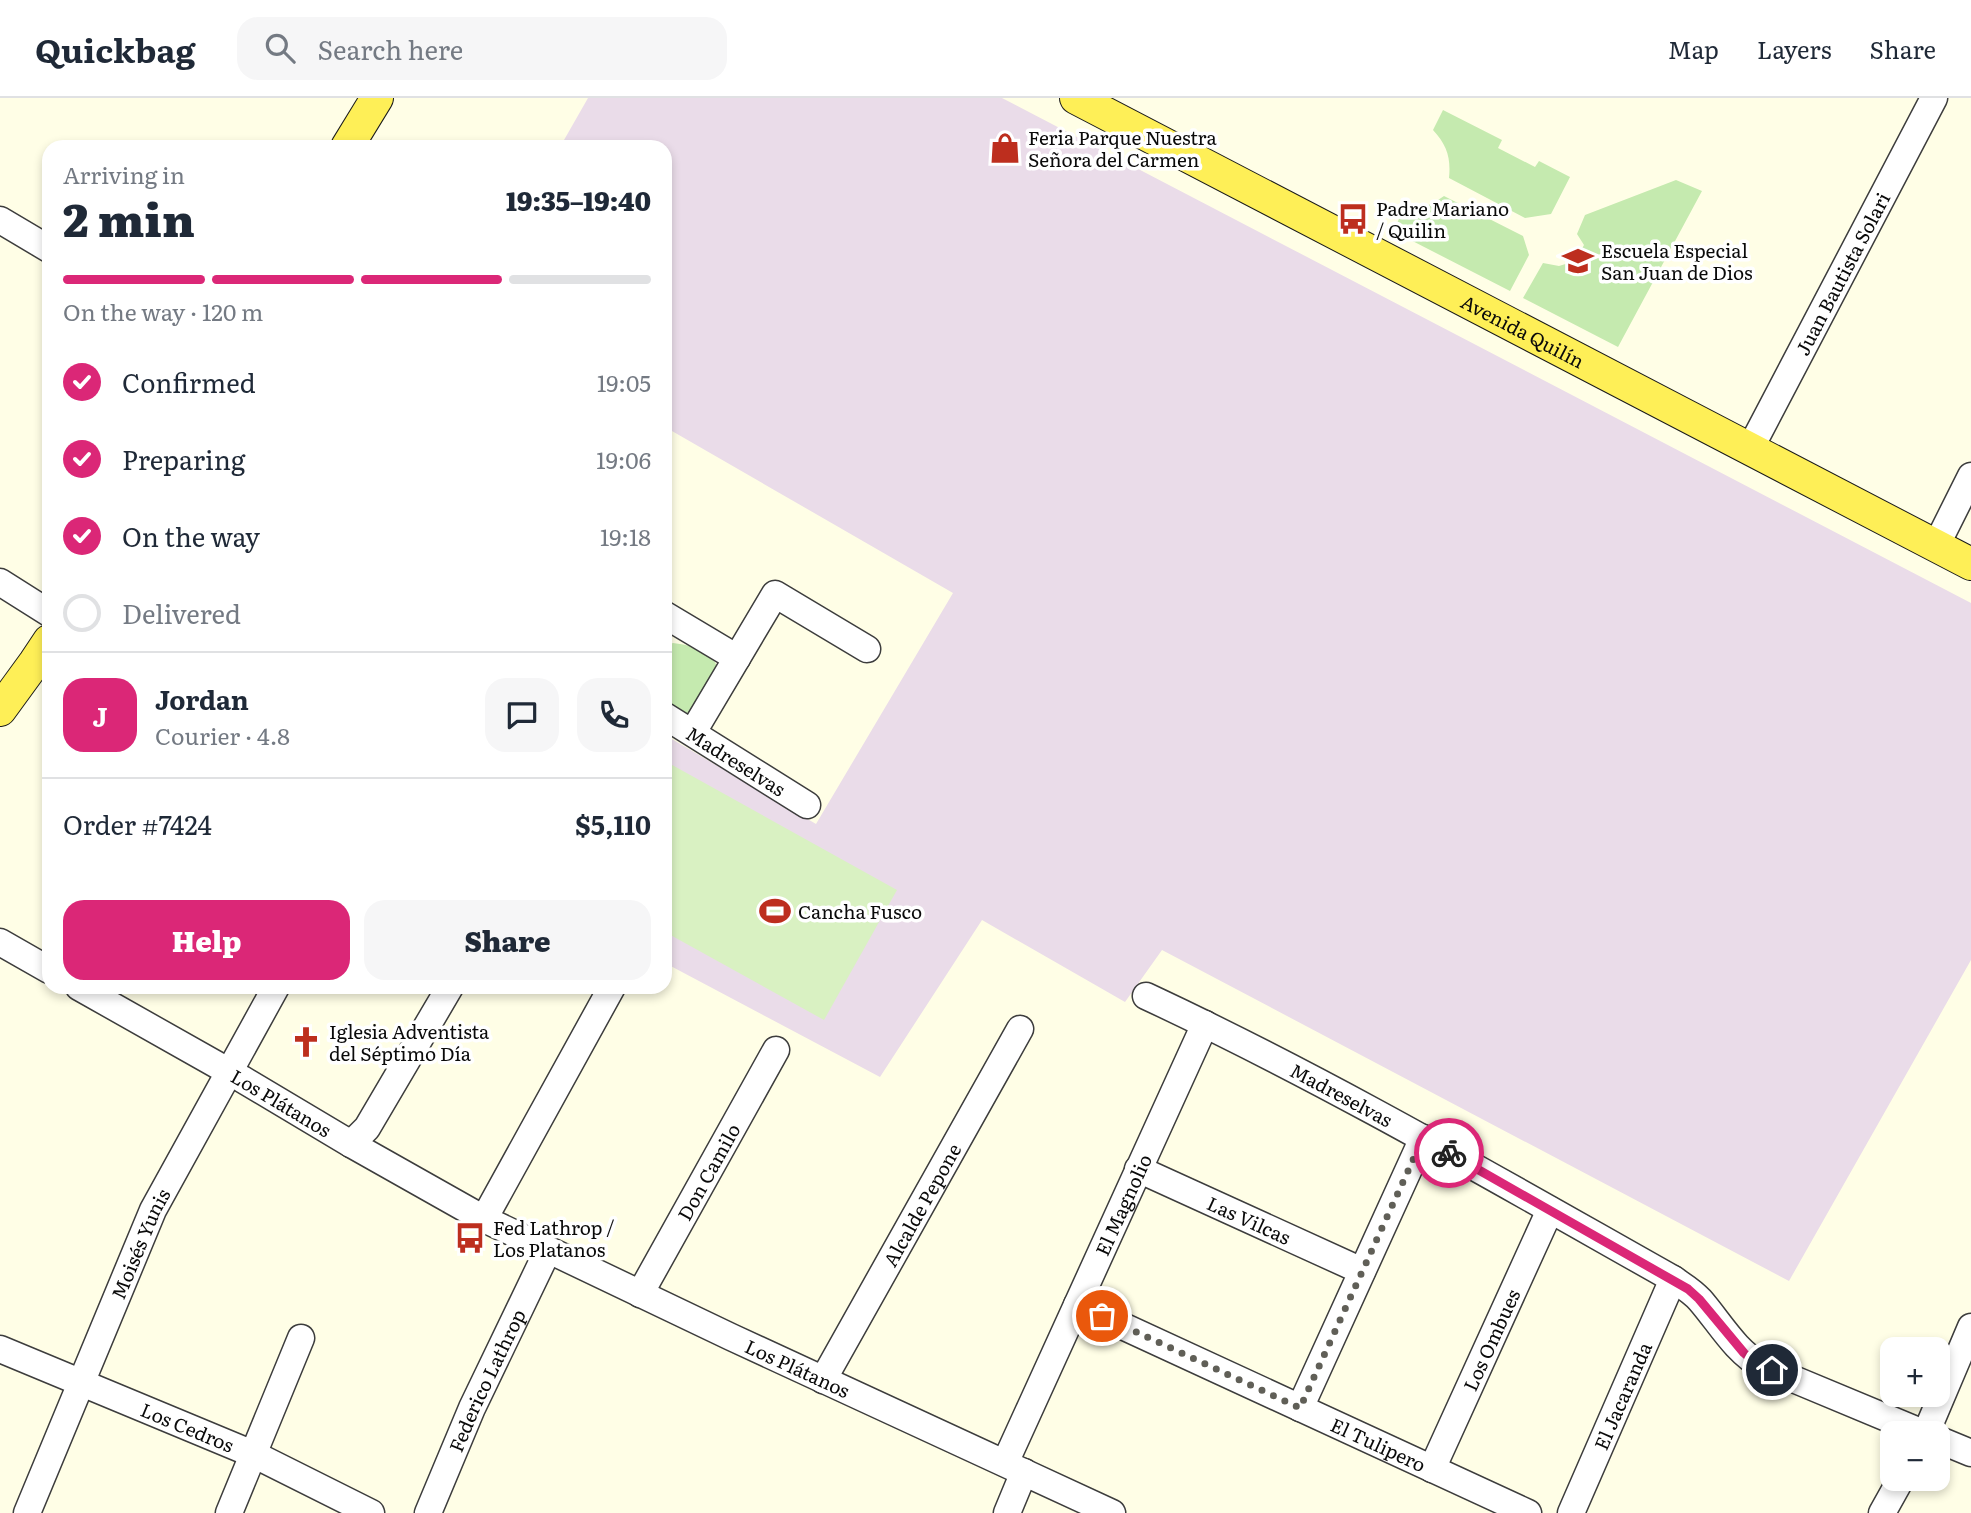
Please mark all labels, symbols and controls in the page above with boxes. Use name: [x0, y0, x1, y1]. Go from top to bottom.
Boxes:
search box: [237, 17, 727, 80]
text: Quickbag: [35, 24, 195, 73]
icon: search: [261, 29, 299, 67]
text: Search here: [317, 29, 463, 68]
text: Map: [1668, 31, 1719, 66]
text: Layers: [1757, 31, 1831, 66]
text: Share: [1869, 31, 1936, 66]
place label: Feria Parque Nuestra Señora del Carmen: [1028, 123, 1218, 173]
shop icon: Feria Parque Nuestra Señora del Carmen: [988, 131, 1022, 165]
text: Arriving in: [63, 157, 185, 191]
text: 19:35–19:40: [506, 180, 651, 219]
text: 2 min: [63, 183, 195, 251]
street label: Juan Bautista Solari: [1788, 187, 1896, 360]
place label: Padre Mariano / Quilin: [1376, 194, 1509, 244]
bus stop icon: Padre Mariano / Quilin: [1336, 202, 1370, 236]
place label: Escuela Especial San Juan de Dios: [1601, 236, 1753, 286]
school or university icon: Escuela Especial San Juan de Dios: [1561, 244, 1595, 278]
street label: Avenida Quilín: [1457, 287, 1590, 374]
text: On the way · 120 m: [63, 294, 263, 328]
text: Confirmed: [122, 362, 256, 401]
icon: check: [63, 363, 101, 401]
text: 19:05: [597, 365, 651, 399]
text: Preparing: [122, 439, 245, 478]
icon: check: [63, 440, 101, 478]
text: 19:06: [596, 442, 651, 476]
text: On the way: [122, 516, 260, 555]
icon: check: [63, 517, 101, 555]
text: 19:18: [600, 519, 651, 553]
text: Delivered: [122, 593, 241, 632]
button: chat: [485, 678, 559, 752]
button: phone: [577, 678, 651, 752]
text: Jordan: [155, 679, 249, 718]
text: J: [93, 696, 107, 735]
text: Courier · 4.8: [155, 718, 290, 752]
street label: Madreselvas: [681, 719, 792, 803]
text: Order #7424: [63, 804, 212, 843]
text: $5,110: [575, 804, 651, 843]
sports icon: Cancha Fusco: [758, 894, 792, 928]
place label: Cancha Fusco: [798, 897, 922, 925]
button: Help: [63, 900, 350, 980]
button: Share: [364, 900, 651, 980]
place label: Iglesia Adventista del Séptimo Día: [329, 1017, 490, 1067]
church icon: Iglesia Adventista del Séptimo Día: [289, 1025, 323, 1059]
street label: Madreselvas: [1285, 1056, 1398, 1133]
street label: Los Plátanos: [226, 1062, 337, 1143]
street label: Don Camilo: [670, 1118, 746, 1225]
courier: [1414, 1118, 1484, 1188]
icon: bike: [1430, 1134, 1468, 1172]
street label: Alcalde Pepone: [876, 1138, 967, 1271]
street label: El Magnolio: [1087, 1149, 1158, 1260]
street label: Moisés Yunis: [103, 1183, 177, 1303]
street label: Las Vilcas: [1203, 1188, 1296, 1251]
place label: Fed Lathrop / Los Platanos: [493, 1213, 614, 1263]
bus stop icon: Fed Lathrop / Los Platanos: [453, 1221, 487, 1255]
street label: Los Ombues: [1455, 1284, 1526, 1395]
pin: [1072, 1286, 1132, 1346]
icon: bag: [1083, 1297, 1121, 1335]
street label: Federico Lathrop: [441, 1304, 532, 1456]
street label: Los Plátanos: [741, 1332, 855, 1404]
street label: El Jacaranda: [1586, 1337, 1658, 1454]
map controls: [1880, 1337, 1950, 1491]
button: +: [1880, 1337, 1950, 1407]
pin: [1742, 1340, 1802, 1400]
icon: home: [1753, 1351, 1791, 1389]
street label: Los Cedros: [137, 1395, 239, 1459]
street label: El Tulipero: [1326, 1410, 1431, 1478]
button: −: [1880, 1421, 1950, 1491]

